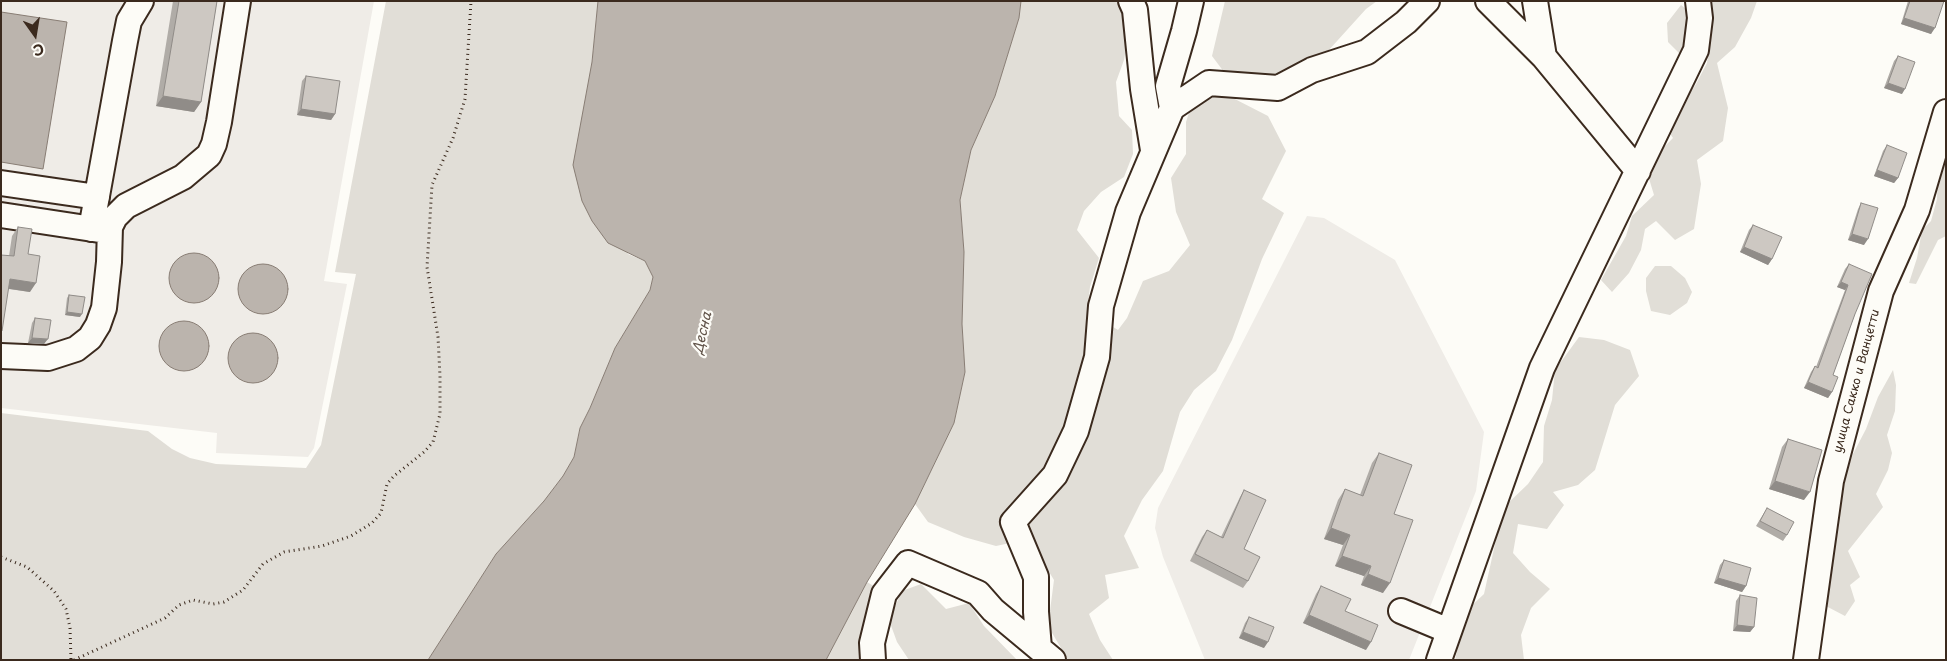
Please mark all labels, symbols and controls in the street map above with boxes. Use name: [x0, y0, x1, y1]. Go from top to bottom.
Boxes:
north arrow: [10, 10, 60, 60]
text: С: [31, 39, 46, 62]
street label: улица Сакко и Ванцетти: [1831, 308, 1883, 454]
water label: Десна: [690, 311, 716, 355]

